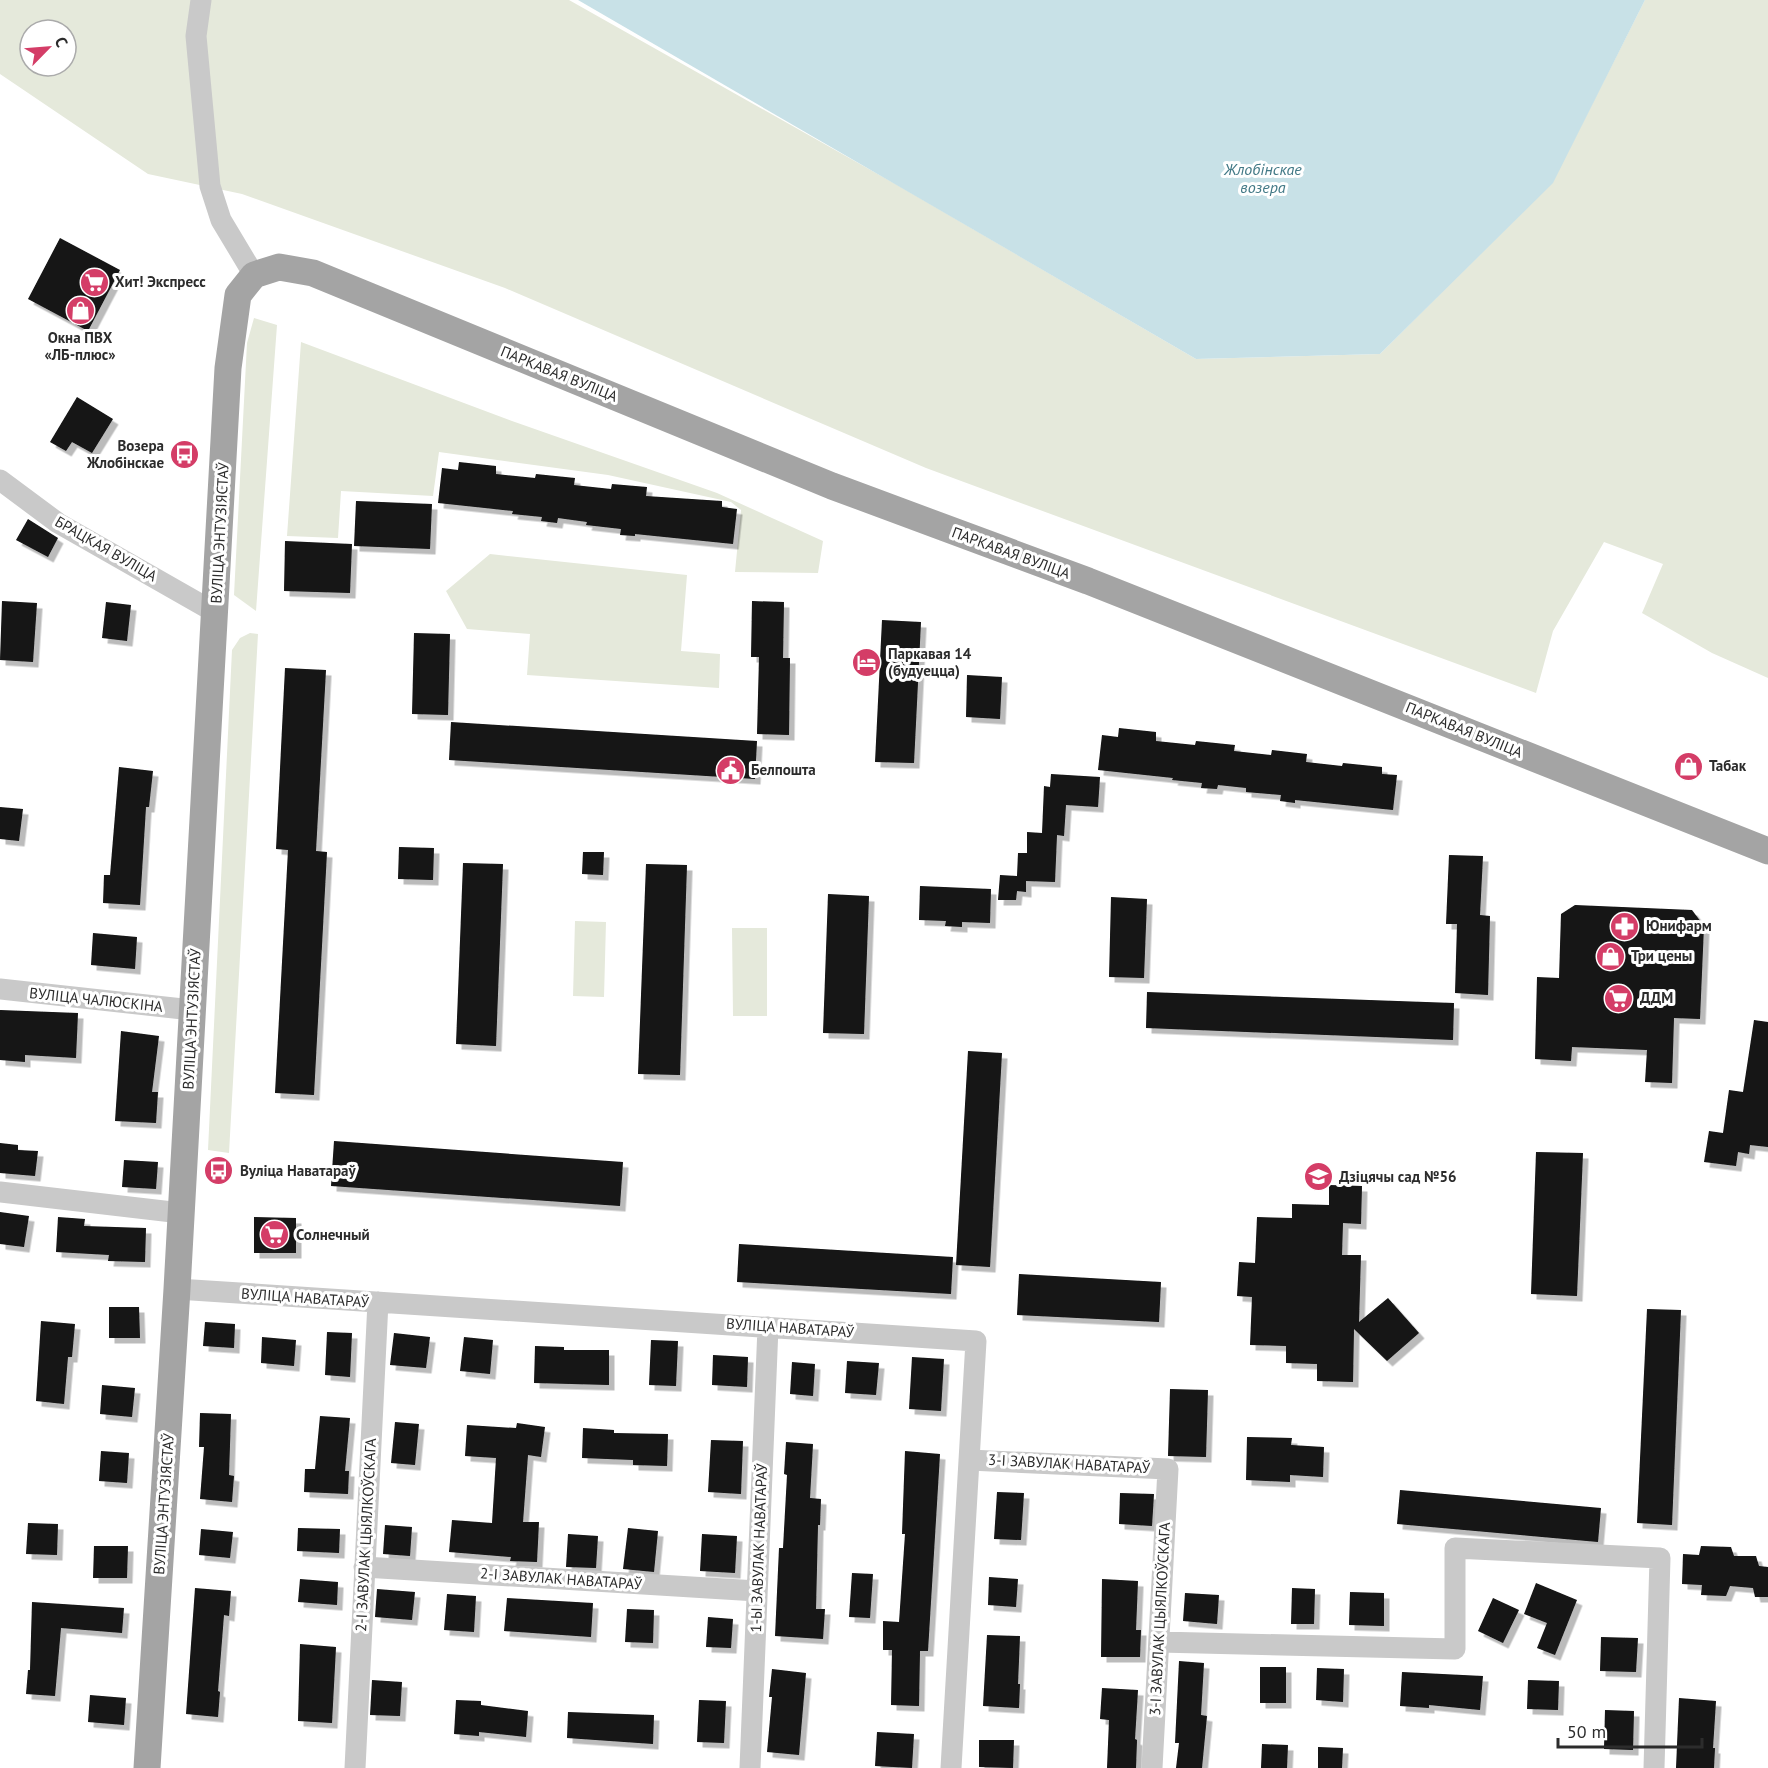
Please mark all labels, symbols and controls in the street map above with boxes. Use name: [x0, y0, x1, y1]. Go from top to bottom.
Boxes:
north arrow: [18, 18, 78, 78]
text: С: [51, 33, 73, 50]
water label: Жлобінскае возера: [1223, 159, 1302, 197]
supermarket icon: Хит! Экспресс: [78, 266, 110, 298]
place label: Хит! Экспресс: [115, 272, 206, 291]
shop icon: Окна ПВХ «ЛБ-плюс»: [64, 295, 96, 327]
place label: Окна ПВХ «ЛБ-плюс»: [44, 328, 116, 364]
street label: ПАРКАВАЯ ВУЛІЦА: [498, 341, 621, 406]
place label: Возера Жлобінскае: [86, 436, 164, 472]
bus stop icon: Возера Жлобінскае: [169, 439, 201, 471]
street label: ВУЛІЦА ЭНТУЗІЯСТАЎ: [206, 461, 233, 604]
street label: БРАЦКАЯ ВУЛІЦА: [52, 512, 161, 586]
street label: ПАРКАВАЯ ВУЛІЦА: [949, 522, 1073, 583]
place label: Паркавая 14 (будуецца): [888, 644, 972, 680]
hotel icon: Паркавая 14 (будуецца): [851, 647, 883, 679]
street label: ПАРКАВАЯ ВУЛІЦА: [1403, 697, 1526, 762]
shop icon: Табак: [1672, 750, 1704, 782]
public building icon: Белпошта: [714, 754, 746, 786]
place label: Табак: [1709, 756, 1747, 775]
place label: Белпошта: [751, 760, 816, 779]
pharmacy icon: Юнифарм: [1609, 910, 1641, 942]
place label: Юнифарм: [1646, 916, 1712, 935]
shop icon: Три цены: [1594, 940, 1626, 972]
place label: Три цены: [1631, 946, 1692, 965]
street label: ВУЛІЦА ЭНТУЗІЯСТАЎ: [178, 947, 205, 1090]
supermarket icon: ДДМ: [1603, 982, 1635, 1014]
street label: ВУЛІЦА ЧАЛЮСКІНА: [28, 983, 164, 1016]
place label: ДДМ: [1640, 988, 1673, 1007]
bus stop icon: Вуліца Наватараў: [203, 1155, 235, 1187]
place label: Вуліца Наватараў: [240, 1161, 357, 1180]
school or university icon: Дзіцячы сад №56: [1302, 1161, 1334, 1193]
place label: Дзіцячы сад №56: [1339, 1167, 1456, 1186]
supermarket icon: Солнечный: [259, 1219, 291, 1251]
place label: Солнечный: [296, 1225, 370, 1244]
street label: ВУЛІЦА НАВАТАРАЎ: [240, 1284, 370, 1311]
street label: ВУЛІЦА НАВАТАРАЎ: [725, 1314, 855, 1341]
street label: ВУЛІЦА ЭНТУЗІЯСТАЎ: [149, 1432, 178, 1575]
street label: 2-І ЗАВУЛАК ЦЫЯЛКОЎСКАГА: [351, 1437, 380, 1632]
street label: 3-І ЗАВУЛАК НАВАТАРАЎ: [988, 1450, 1151, 1477]
street label: 1-Ы ЗАВУЛАК НАВАТАРАЎ: [746, 1462, 771, 1633]
street label: 3-І ЗАВУЛАК ЦЫЯЛКОЎСКАГА: [1145, 1521, 1174, 1716]
street label: 2-І ЗАВУЛАК НАВАТАРАЎ: [480, 1563, 643, 1594]
scale bar: [1558, 1711, 1702, 1749]
text: 50 m: [1567, 1720, 1606, 1743]

